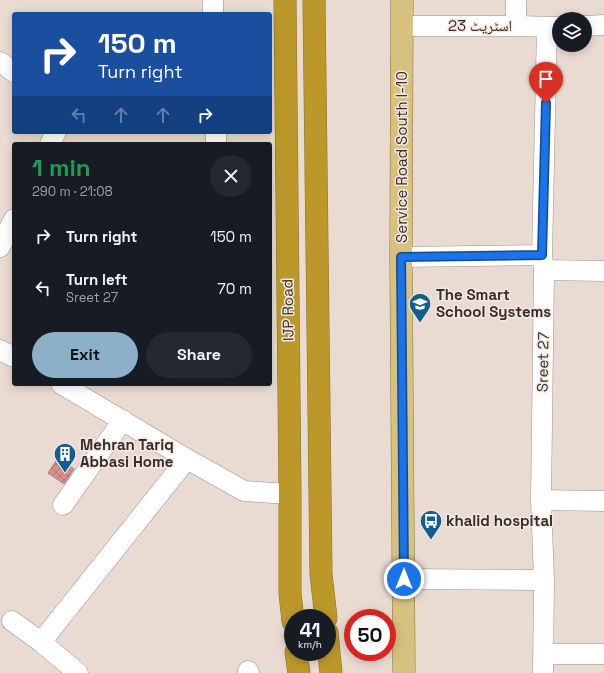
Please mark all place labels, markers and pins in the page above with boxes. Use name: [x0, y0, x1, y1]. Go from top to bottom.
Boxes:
pin: [529, 62, 563, 103]
place label: The Smart School Systems: [436, 285, 551, 321]
school or university icon: The Smart School Systems: [407, 291, 433, 324]
place label: Mehran Tariq Abbasi Home: [80, 435, 174, 471]
building icon: Mehran Tariq Abbasi Home: [52, 441, 78, 474]
bus stop icon: khalid hospital: [418, 508, 444, 541]
place label: khalid hospital: [446, 511, 553, 530]

